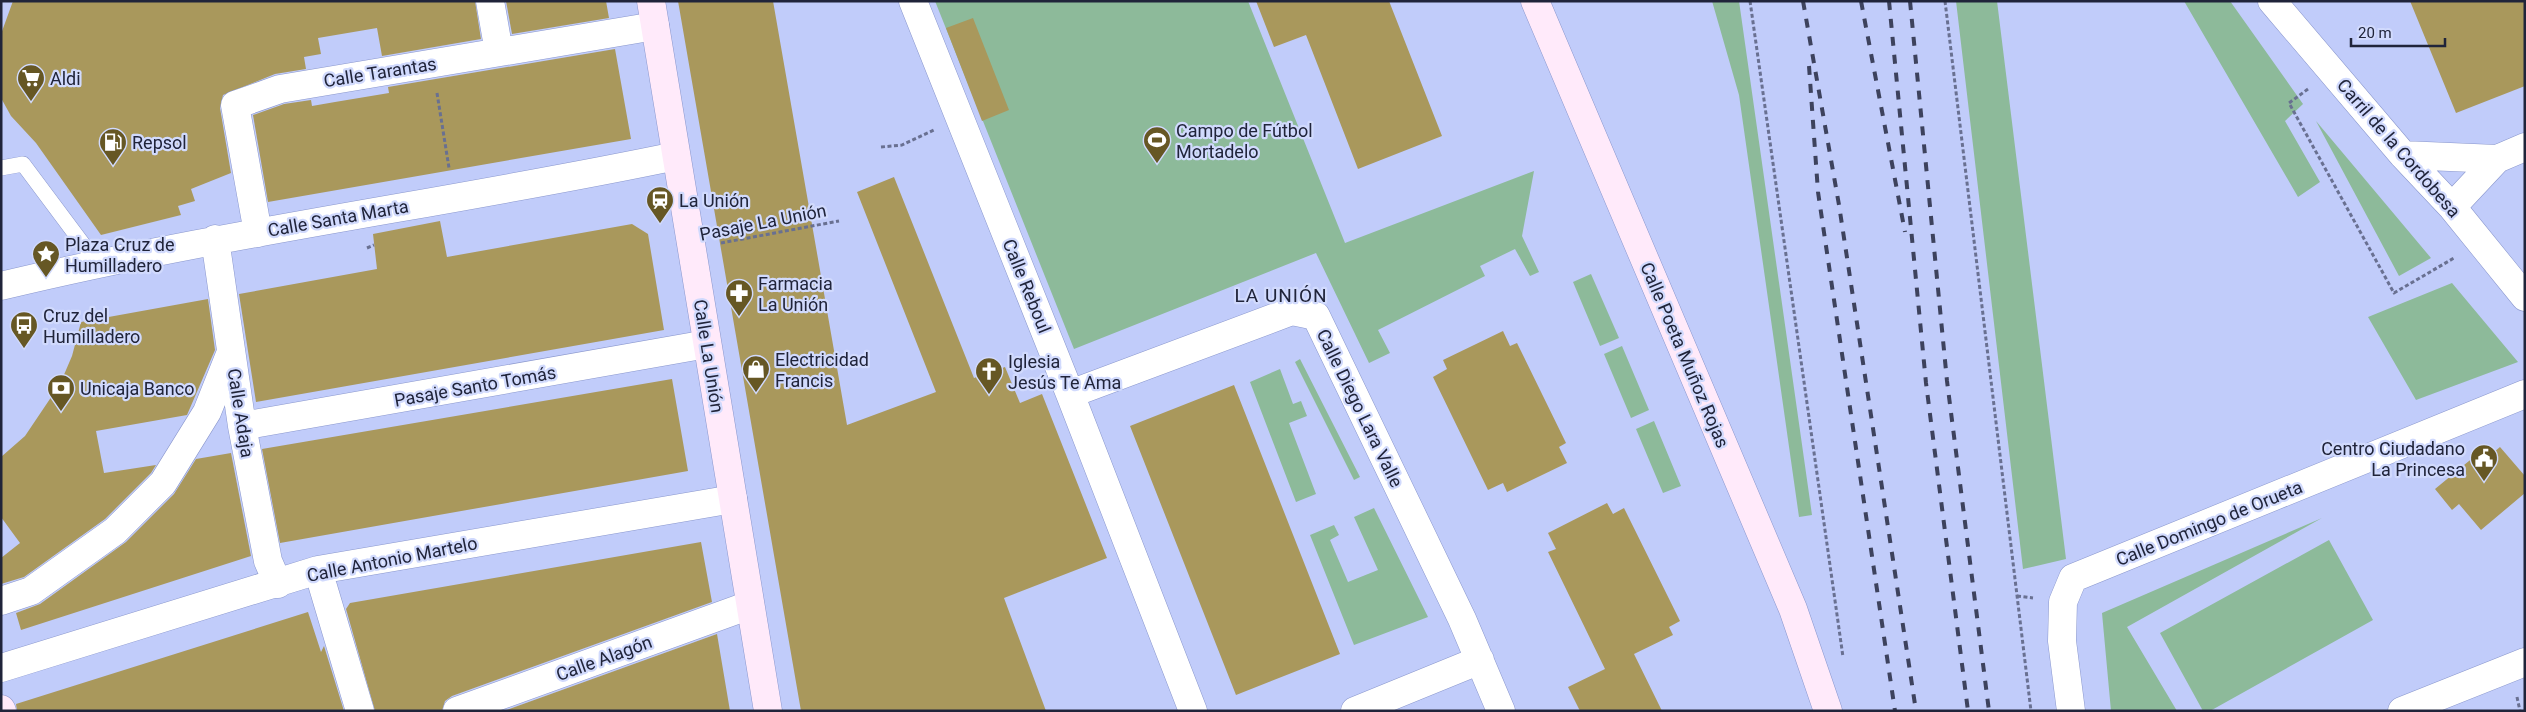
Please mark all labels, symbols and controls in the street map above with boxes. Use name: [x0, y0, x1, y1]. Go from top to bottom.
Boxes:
scale bar: [2351, 15, 2445, 47]
text: 20 m: [2358, 24, 2392, 42]
street label: Calle Tarantas: [322, 53, 438, 91]
supermarket icon: Aldi: [16, 63, 46, 102]
place label: Aldi: [50, 68, 81, 89]
street label: Carril de la Cordobesa: [2333, 74, 2465, 222]
place label: Campo de Fútbol Mortadelo: [1176, 120, 1313, 162]
sports icon: Campo de Fútbol Mortadelo: [1142, 125, 1172, 164]
fuel station icon: Repsol: [98, 127, 128, 166]
place label: Repsol: [132, 132, 187, 153]
station icon: La Unión: [645, 185, 675, 224]
place label: La Unión: [679, 190, 749, 211]
street label: Calle Santa Marta: [266, 195, 410, 241]
street label: Pasaje La Unión: [698, 199, 828, 245]
place label: Plaza Cruz de Humilladero: [65, 234, 175, 276]
street label: Calle Reboul: [999, 236, 1055, 336]
place icon: Plaza Cruz de Humilladero: [31, 239, 61, 278]
street label: Calle Poeta Muñoz Rojas: [1636, 259, 1734, 451]
place label: Farmacia La Unión: [758, 273, 833, 315]
pharmacy icon: Farmacia La Unión: [724, 278, 754, 317]
district label: LA UNIÓN: [1234, 284, 1328, 307]
street label: Calle La Unión: [690, 298, 728, 414]
place label: Cruz del Humilladero: [43, 305, 140, 347]
bus stop icon: Cruz del Humilladero: [9, 310, 39, 349]
street label: Calle Diego Lara Valle: [1313, 325, 1407, 491]
place label: Electricidad Francis: [775, 349, 869, 391]
place label: Iglesia Jesús Te Ama: [1008, 351, 1121, 393]
shop icon: Electricidad Francis: [741, 354, 771, 393]
church icon: Iglesia Jesús Te Ama: [974, 356, 1004, 395]
street label: Pasaje Santo Tomás: [392, 361, 558, 411]
street label: Calle Adaja: [224, 367, 258, 459]
bank icon: Unicaja Banco: [46, 373, 76, 412]
place label: Unicaja Banco: [80, 378, 194, 399]
place label: Centro Ciudadano La Princesa: [2321, 438, 2465, 480]
public building icon: Centro Ciudadano La Princesa: [2469, 443, 2499, 482]
street label: Calle Domingo de Orueta: [2113, 476, 2305, 570]
street label: Calle Antonio Martelo: [305, 532, 479, 586]
street label: Calle Alagón: [553, 631, 655, 685]

